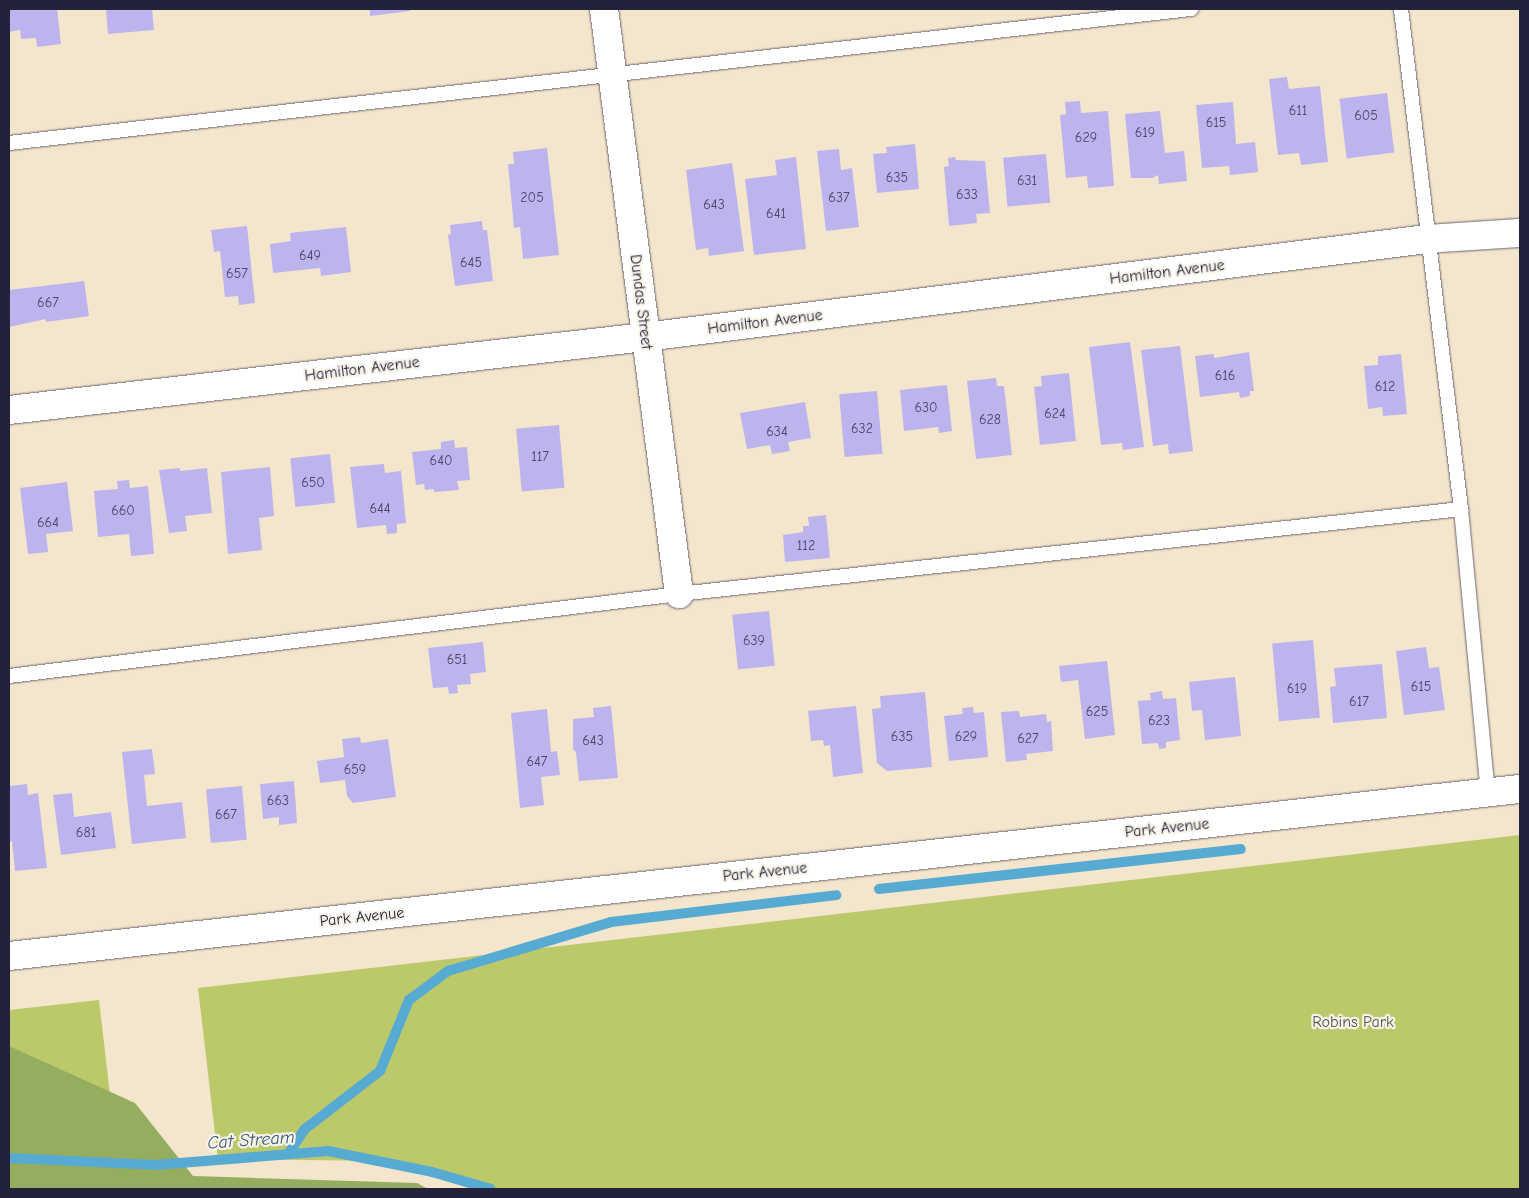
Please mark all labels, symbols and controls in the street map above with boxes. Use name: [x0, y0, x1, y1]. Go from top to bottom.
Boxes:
house number: 611: [1289, 103, 1307, 119]
house number: 605: [1354, 108, 1378, 124]
house number: 615: [1206, 115, 1226, 131]
house number: 619: [1135, 125, 1155, 141]
house number: 629: [1075, 130, 1097, 146]
house number: 635: [886, 170, 908, 186]
house number: 631: [1017, 173, 1037, 189]
house number: 633: [956, 187, 978, 203]
house number: 205: [520, 190, 544, 206]
house number: 637: [828, 190, 850, 206]
house number: 643: [703, 197, 725, 213]
house number: 641: [766, 206, 786, 222]
house number: 649: [299, 248, 321, 264]
street label: Dundas Street: [626, 253, 656, 351]
house number: 645: [460, 255, 482, 271]
street label: Hamilton Avenue: [1108, 255, 1226, 289]
house number: 657: [226, 266, 248, 282]
house number: 667: [37, 295, 59, 311]
street label: Hamilton Avenue: [706, 305, 824, 339]
street label: Hamilton Avenue: [303, 352, 421, 386]
house number: 616: [1215, 368, 1235, 384]
house number: 612: [1375, 379, 1395, 395]
house number: 630: [914, 400, 938, 416]
house number: 624: [1044, 406, 1066, 422]
house number: 628: [979, 412, 1001, 428]
house number: 632: [851, 421, 873, 437]
house number: 634: [766, 424, 788, 440]
house number: 117: [531, 449, 549, 465]
house number: 640: [430, 453, 452, 469]
house number: 650: [301, 475, 325, 491]
house number: 644: [369, 501, 391, 517]
house number: 660: [111, 503, 135, 519]
house number: 664: [37, 515, 59, 531]
house number: 112: [797, 538, 815, 554]
house number: 639: [743, 633, 765, 649]
house number: 651: [447, 652, 467, 668]
house number: 615: [1411, 679, 1431, 695]
house number: 619: [1287, 681, 1307, 697]
house number: 617: [1349, 694, 1369, 710]
house number: 625: [1086, 704, 1108, 720]
house number: 623: [1148, 713, 1170, 729]
house number: 635: [891, 729, 913, 745]
house number: 629: [955, 729, 977, 745]
house number: 627: [1017, 731, 1039, 747]
house number: 643: [582, 733, 604, 749]
house number: 647: [527, 754, 547, 770]
house number: 659: [344, 762, 366, 778]
house number: 663: [267, 793, 289, 809]
house number: 667: [215, 807, 237, 823]
street label: Park Avenue: [1124, 814, 1210, 842]
house number: 681: [76, 825, 96, 841]
street label: Park Avenue: [722, 858, 808, 886]
street label: Park Avenue: [319, 903, 405, 931]
park label: Robins Park: [1312, 1012, 1394, 1032]
water label: Cat Stream: [207, 1127, 295, 1155]

